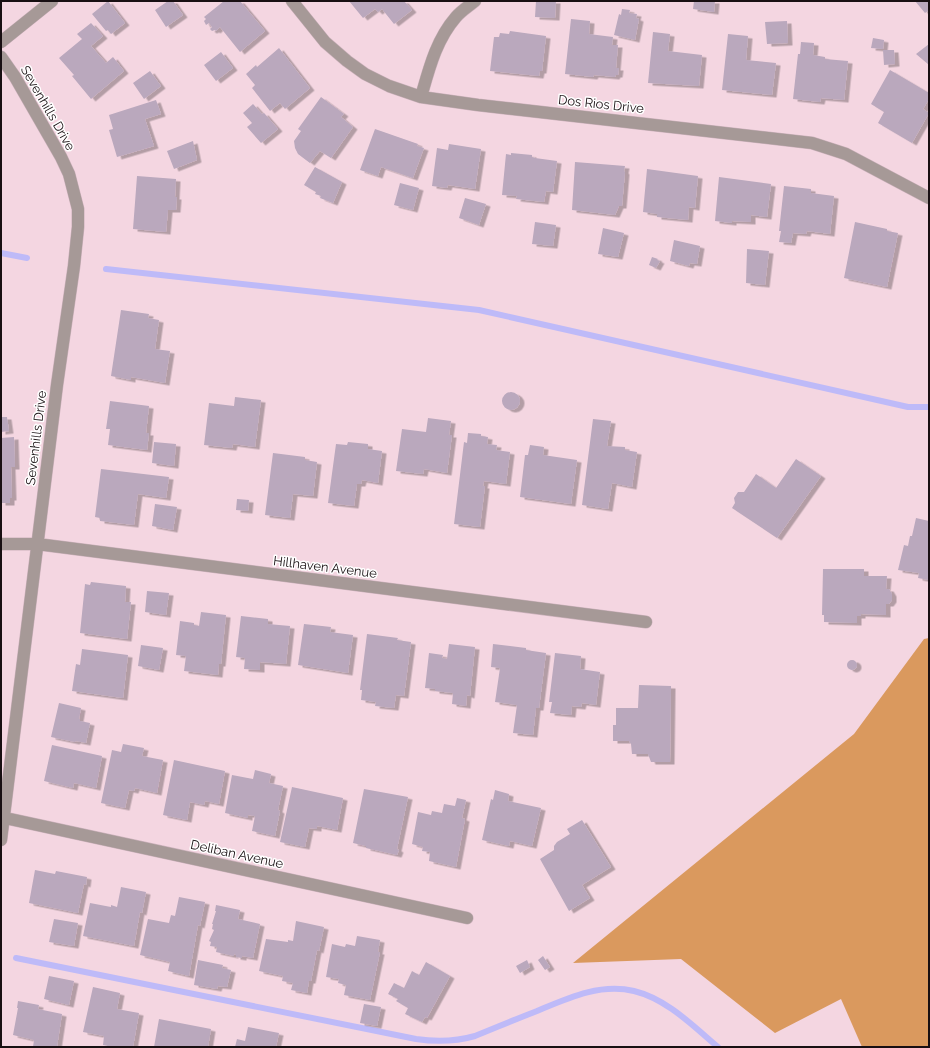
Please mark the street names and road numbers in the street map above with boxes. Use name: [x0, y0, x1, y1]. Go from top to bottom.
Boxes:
street label: Sevenhills Drive: [18, 63, 79, 153]
street label: Dos Rios Drive: [557, 92, 645, 116]
street label: Sevenhills Drive: [23, 389, 49, 486]
street label: Hillhaven Avenue: [272, 553, 378, 581]
street label: Deliban Avenue: [189, 837, 285, 871]

